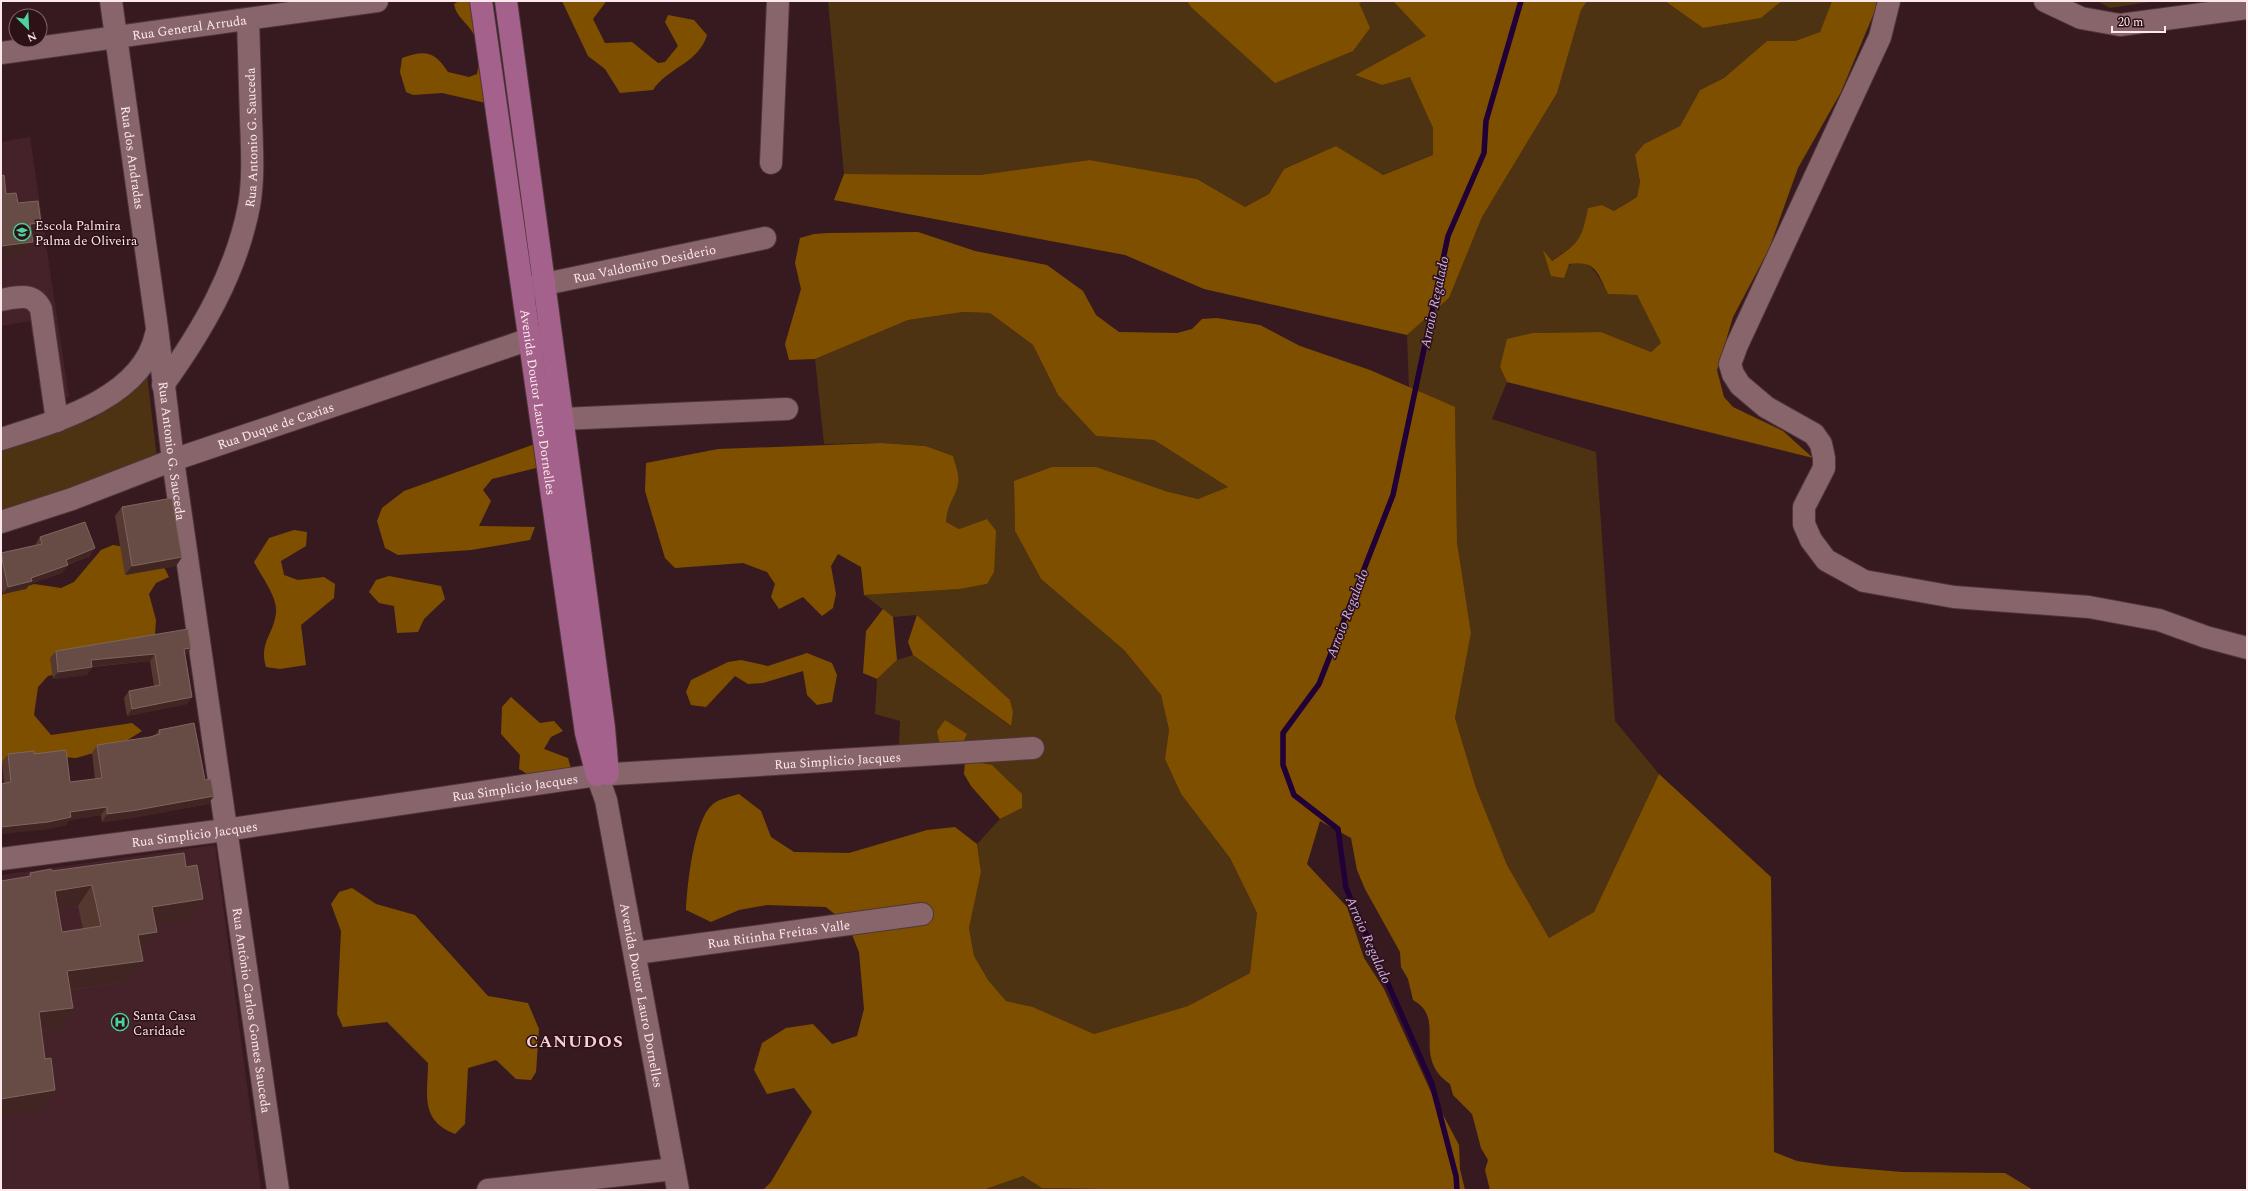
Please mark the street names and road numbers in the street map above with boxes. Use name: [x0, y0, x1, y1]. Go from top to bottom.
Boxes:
street label: Rua General Arruda: [131, 10, 248, 46]
street label: Rua Antonio G. Sauceda: [240, 66, 263, 209]
street label: Rua dos Andradas: [115, 105, 149, 211]
street label: Rua Valdomiro Desiderio: [571, 240, 718, 289]
street label: Avenida Doutor Lauro Dornelles: [514, 308, 561, 496]
street label: Rua Antonio G. Sauceda: [153, 380, 191, 522]
street label: Rua Duque de Caxias: [215, 397, 337, 455]
street label: Rua Simplicio Jacques: [774, 747, 902, 775]
street label: Rua Simplicio Jacques: [451, 769, 580, 807]
street label: Rua Simplicio Jacques: [130, 816, 259, 853]
street label: Avenida Doutor Lauro Dornelles: [614, 901, 668, 1089]
street label: Rua Antônio Carlos Gomes Sauceda: [226, 906, 276, 1115]
street label: Rua Ritinha Freitas Valle: [706, 915, 851, 954]

